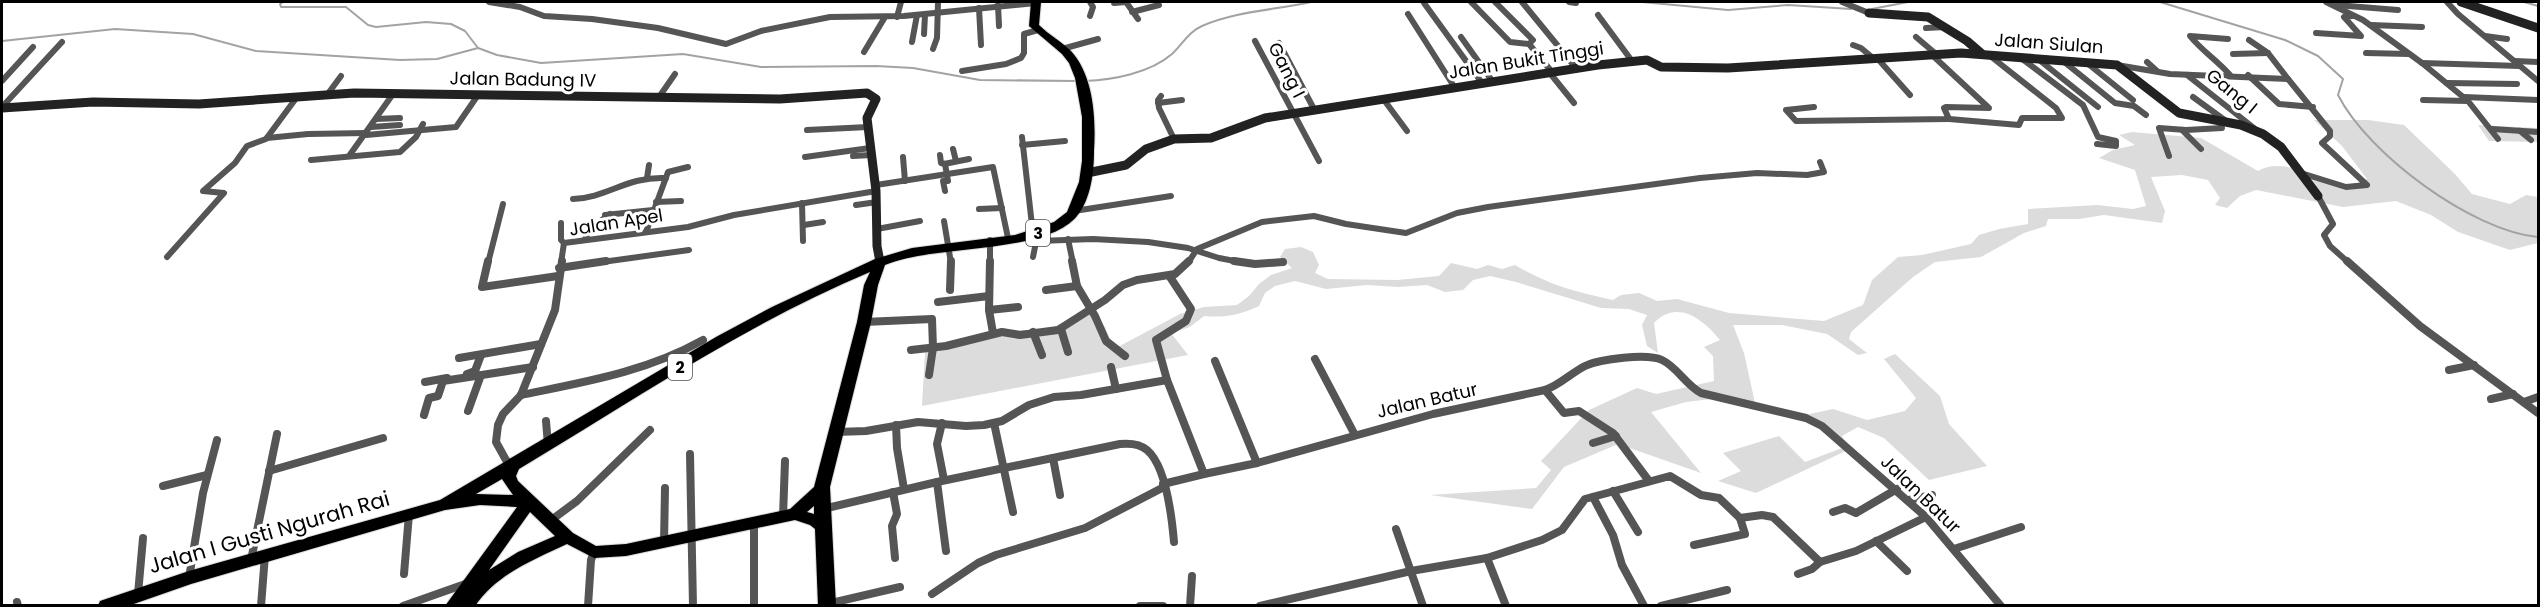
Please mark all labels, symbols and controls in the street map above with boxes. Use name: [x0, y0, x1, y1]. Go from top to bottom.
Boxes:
street label: Jalan Siulan: [1994, 27, 2104, 59]
street label: Jalan Bukit Tinggi: [1447, 35, 1605, 85]
street label: Gang I: [1262, 38, 1312, 102]
street label: Gang I: [2201, 63, 2263, 119]
street label: Jalan Badung IV: [449, 65, 597, 93]
street label: Jalan Apel: [567, 202, 665, 242]
road number: 3: [1026, 220, 1050, 246]
road number: 2: [668, 354, 692, 380]
street label: Jalan Batur: [1374, 376, 1480, 424]
street label: Jalan Batur: [1875, 449, 1967, 539]
street label: Jalan I Gusti Ngurah Rai: [145, 484, 393, 580]

